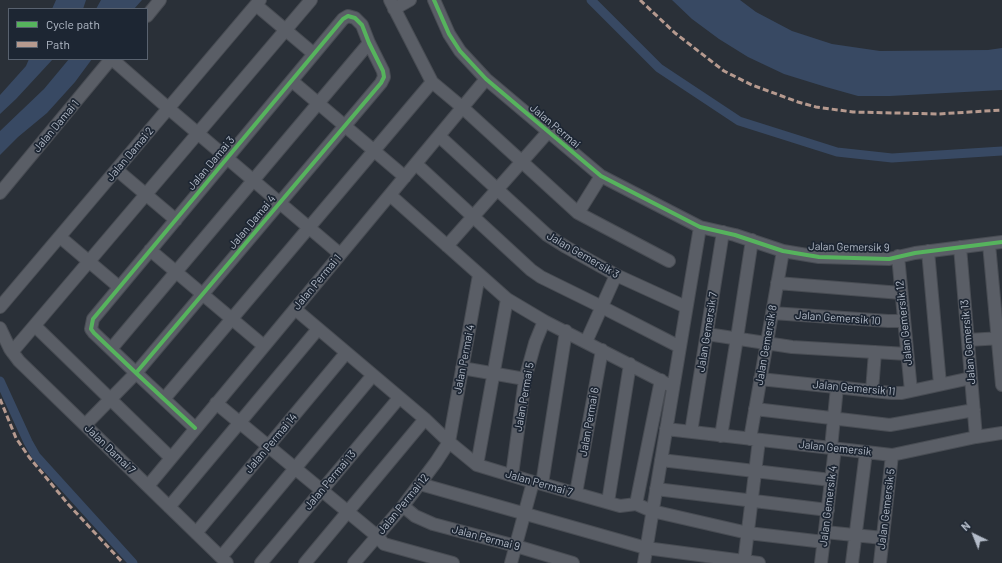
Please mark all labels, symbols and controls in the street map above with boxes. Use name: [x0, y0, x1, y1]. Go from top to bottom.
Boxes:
legend: [8, 8, 148, 60]
text: Cycle path: [46, 17, 100, 31]
text: Path: [46, 37, 70, 51]
street label: Jalan Damai 1: [30, 97, 82, 155]
street label: Jalan Permai: [527, 101, 583, 151]
street label: Jalan Damai 2: [104, 124, 156, 184]
street label: Jalan Damai 3: [185, 133, 237, 193]
street label: Jalan Damai 4: [226, 192, 278, 252]
street label: Jalan Gemersik 3: [545, 229, 621, 281]
street label: Jalan Gemersik 9: [808, 240, 890, 254]
street label: Jalan Permai 1: [290, 252, 344, 312]
street label: Jalan Gemersik 12: [893, 280, 915, 366]
street label: Jalan Gemersik 7: [694, 291, 720, 373]
street label: Jalan Gemersik 13: [958, 299, 978, 385]
street label: Jalan Gemersik 8: [752, 304, 780, 386]
street label: Jalan Gemersik 10: [795, 308, 881, 328]
street label: Jalan Permai 4: [451, 323, 477, 395]
street label: Jalan Permai 5: [511, 361, 537, 433]
street label: Jalan Gemersik 11: [812, 378, 896, 398]
street label: Jalan Permai 6: [576, 386, 602, 458]
street label: Jalan Permai 14: [242, 410, 300, 476]
street label: Jalan Damai 7: [82, 421, 138, 477]
street label: Jalan Gemersik: [798, 438, 872, 458]
street label: Jalan Permai 13: [301, 448, 359, 512]
street label: Jalan Gemersik 4: [816, 465, 840, 547]
street label: Jalan Permai 7: [504, 467, 574, 499]
street label: Jalan Gemersik 5: [875, 468, 897, 550]
street label: Jalan Permai 12: [375, 471, 431, 537]
north arrow: [954, 515, 994, 555]
text: N: [958, 519, 973, 533]
street label: Jalan Permai 9: [451, 523, 521, 553]

